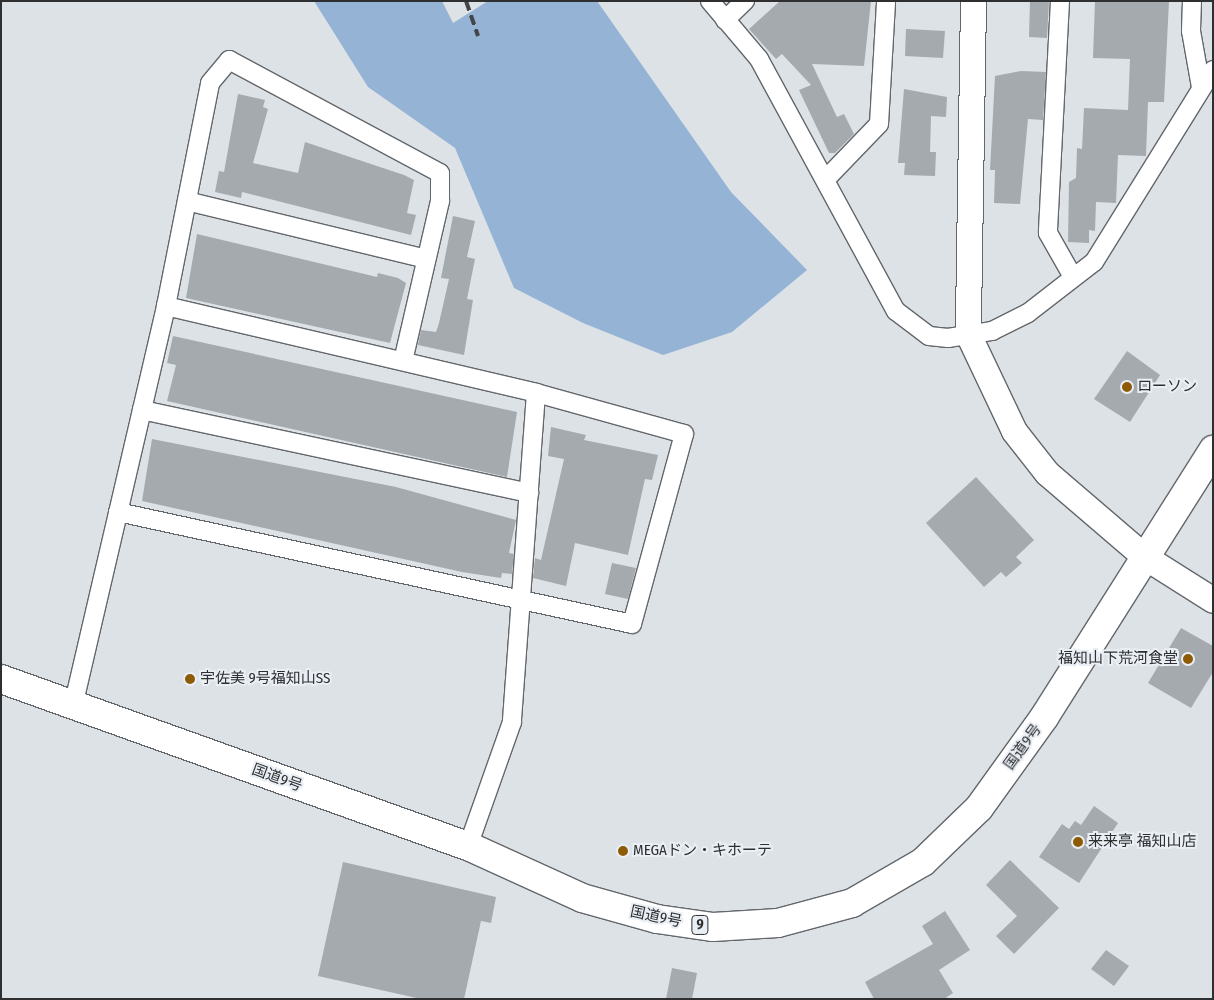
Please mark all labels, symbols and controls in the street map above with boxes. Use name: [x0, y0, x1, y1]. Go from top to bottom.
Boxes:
place label: ローソン: [1137, 378, 1197, 396]
marker: ローソン: [1121, 381, 1133, 393]
place label: 福知山下荒河食堂: [1058, 650, 1178, 668]
marker: 福知山下荒河食堂: [1182, 653, 1194, 665]
place label: 宇佐美 9号福知山SS: [200, 670, 331, 688]
marker: 宇佐美 9号福知山SS: [184, 673, 196, 685]
street label: 国道9号: [1000, 721, 1046, 773]
street label: 国道9号: [249, 761, 305, 795]
place label: 来来亭 福知山店: [1088, 833, 1197, 851]
marker: 来来亭 福知山店: [1072, 836, 1084, 848]
place label: MEGAドン・キホーテ: [633, 842, 772, 860]
marker: MEGAドン・キホーテ: [617, 845, 629, 857]
street label: 国道9号: [629, 903, 683, 931]
road number: 9: [691, 914, 709, 936]

